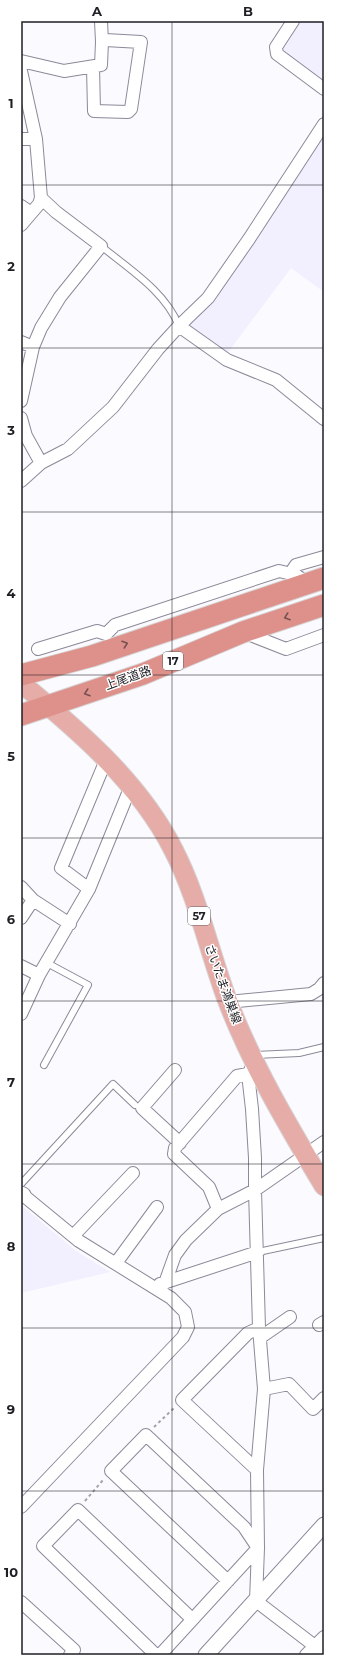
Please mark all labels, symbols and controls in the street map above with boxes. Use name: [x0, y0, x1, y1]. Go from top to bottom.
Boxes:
text: A: [91, 3, 103, 19]
text: B: [243, 3, 253, 19]
text: 1: [8, 95, 14, 111]
text: 2: [7, 258, 15, 274]
text: 3: [6, 422, 15, 438]
text: 4: [7, 585, 16, 601]
one-way arrow: [284, 612, 291, 621]
one-way arrow: [122, 641, 129, 649]
road number: 17: [163, 652, 183, 670]
street label: 上尾道路: [103, 662, 153, 693]
one-way arrow: [84, 688, 91, 697]
text: 5: [7, 748, 15, 764]
road number: 57: [188, 907, 210, 925]
text: 6: [7, 911, 16, 927]
street label: さいたま鴻巣線: [202, 942, 245, 1026]
text: 7: [7, 1074, 15, 1090]
text: 8: [7, 1238, 16, 1254]
text: 9: [7, 1401, 15, 1417]
text: 10: [4, 1564, 18, 1580]

